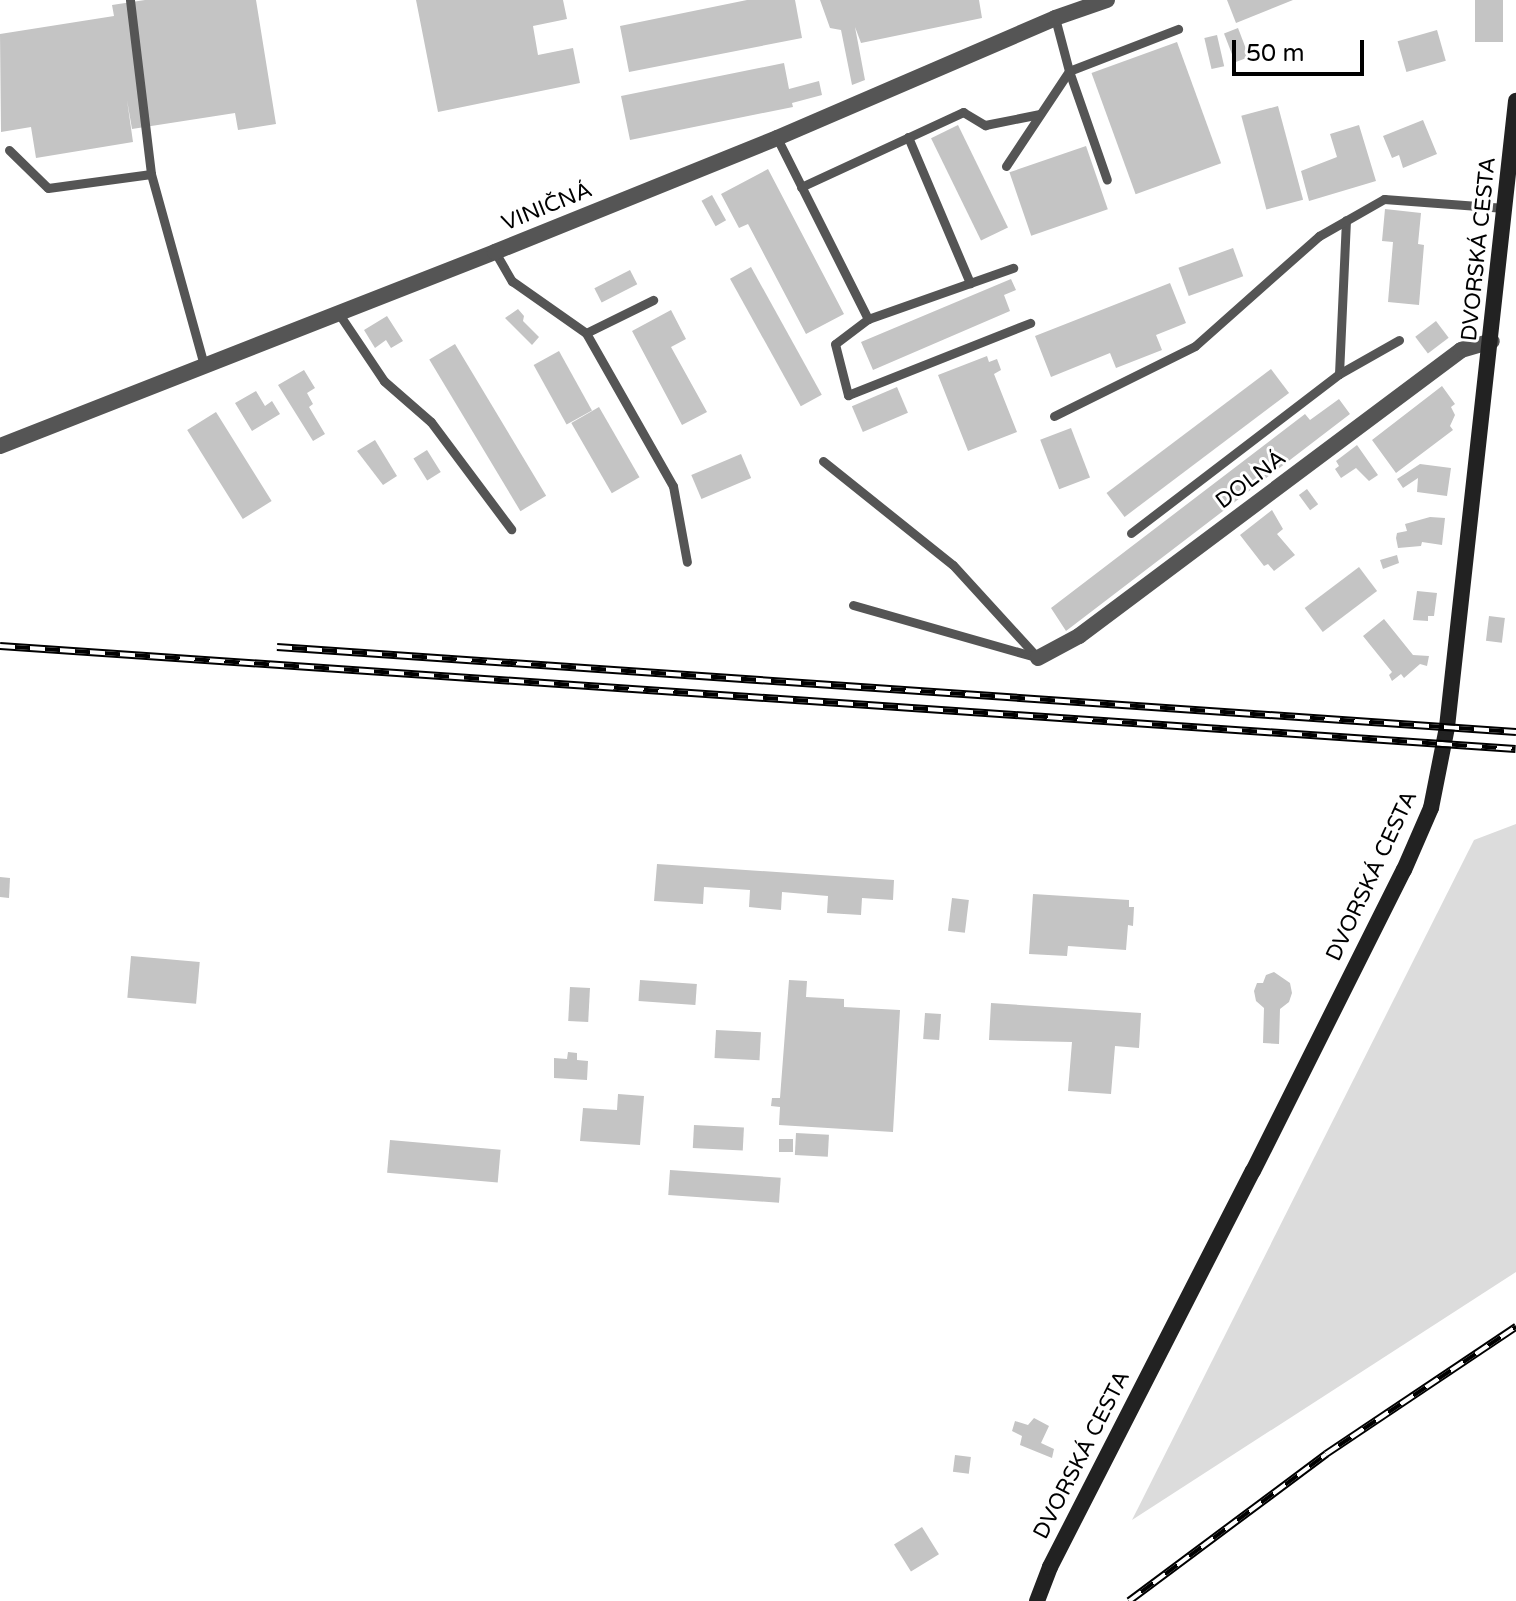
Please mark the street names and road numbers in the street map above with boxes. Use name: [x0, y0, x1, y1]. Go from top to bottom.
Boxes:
street label: DVORSKÁ CESTA: [1456, 156, 1502, 342]
street label: VINIČNÁ: [498, 177, 596, 237]
street label: DOLNÁ: [1211, 445, 1291, 515]
street label: DVORSKÁ CESTA: [1321, 786, 1423, 966]
street label: DVORSKÁ CESTA: [1028, 1366, 1136, 1544]

